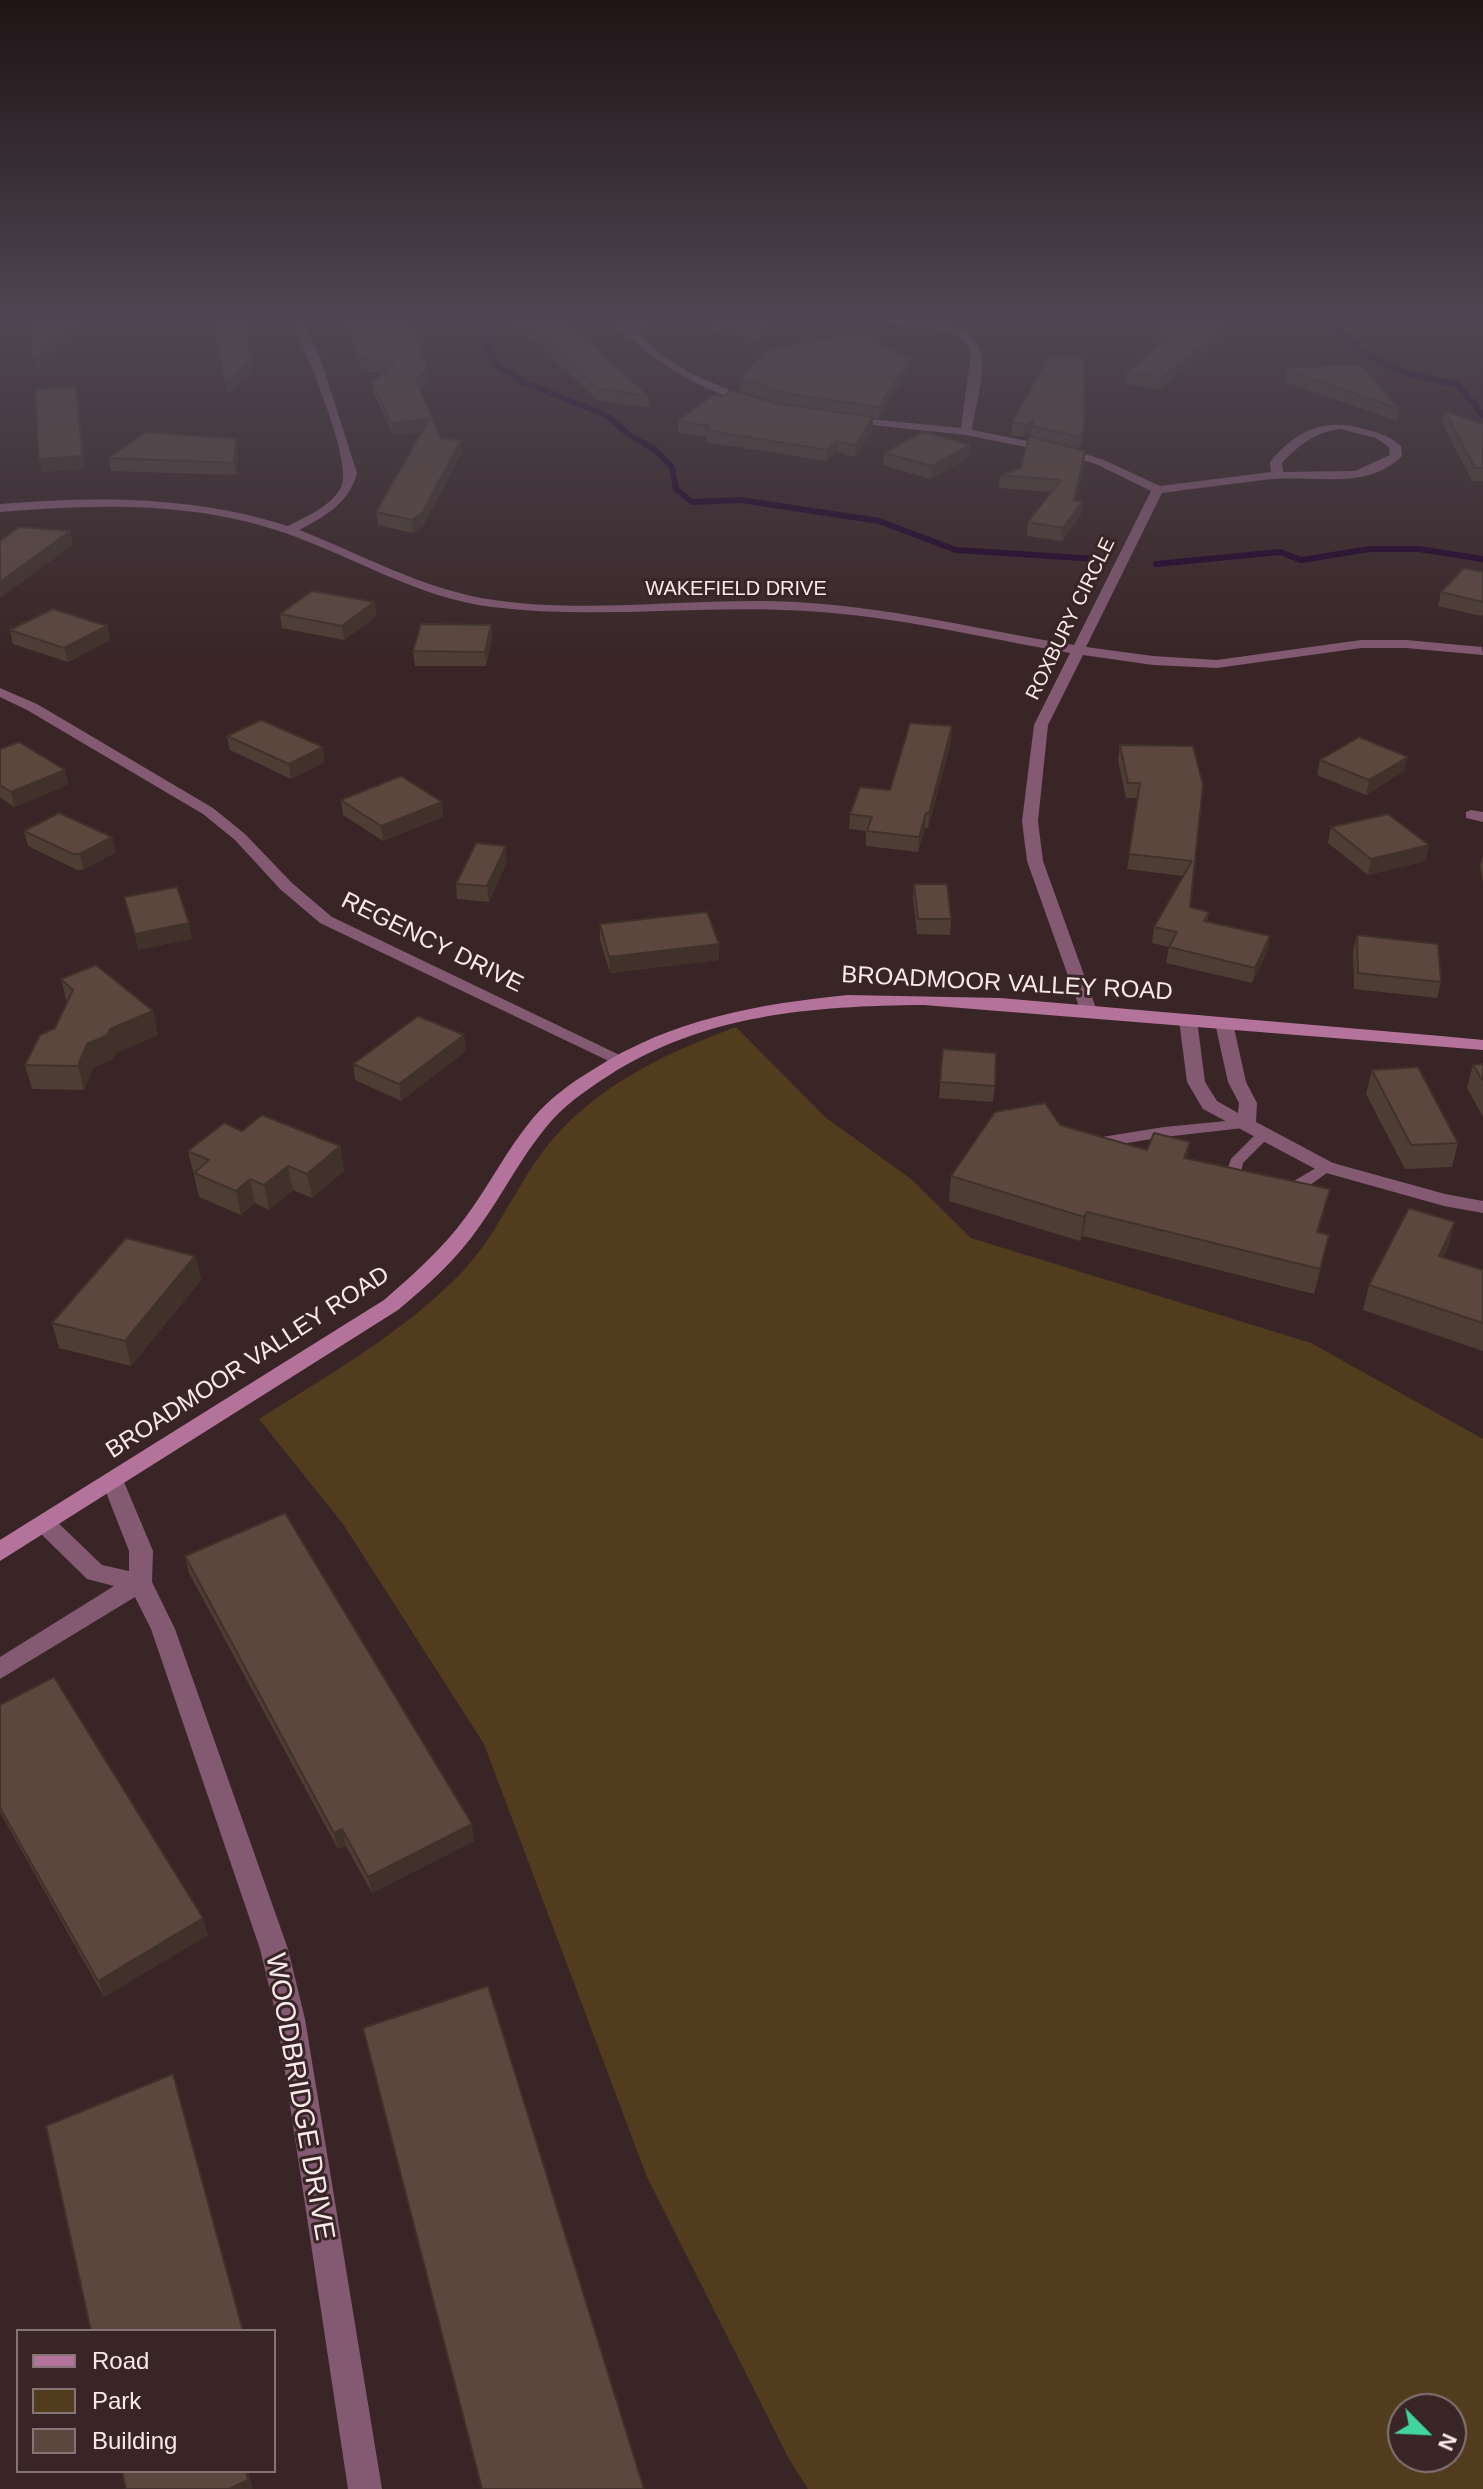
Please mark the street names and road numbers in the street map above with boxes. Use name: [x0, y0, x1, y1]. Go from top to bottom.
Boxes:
street label: ROXBURY CIRCLE: [1021, 534, 1121, 704]
street label: WAKEFIELD DRIVE: [645, 577, 827, 601]
street label: REGENCY DRIVE: [336, 887, 528, 999]
street label: BROADMOOR VALLEY ROAD: [841, 961, 1173, 1007]
street label: BROADMOOR VALLEY ROAD: [101, 1261, 395, 1465]
street label: WOODBRIDGE DRIVE: [257, 1951, 341, 2243]

